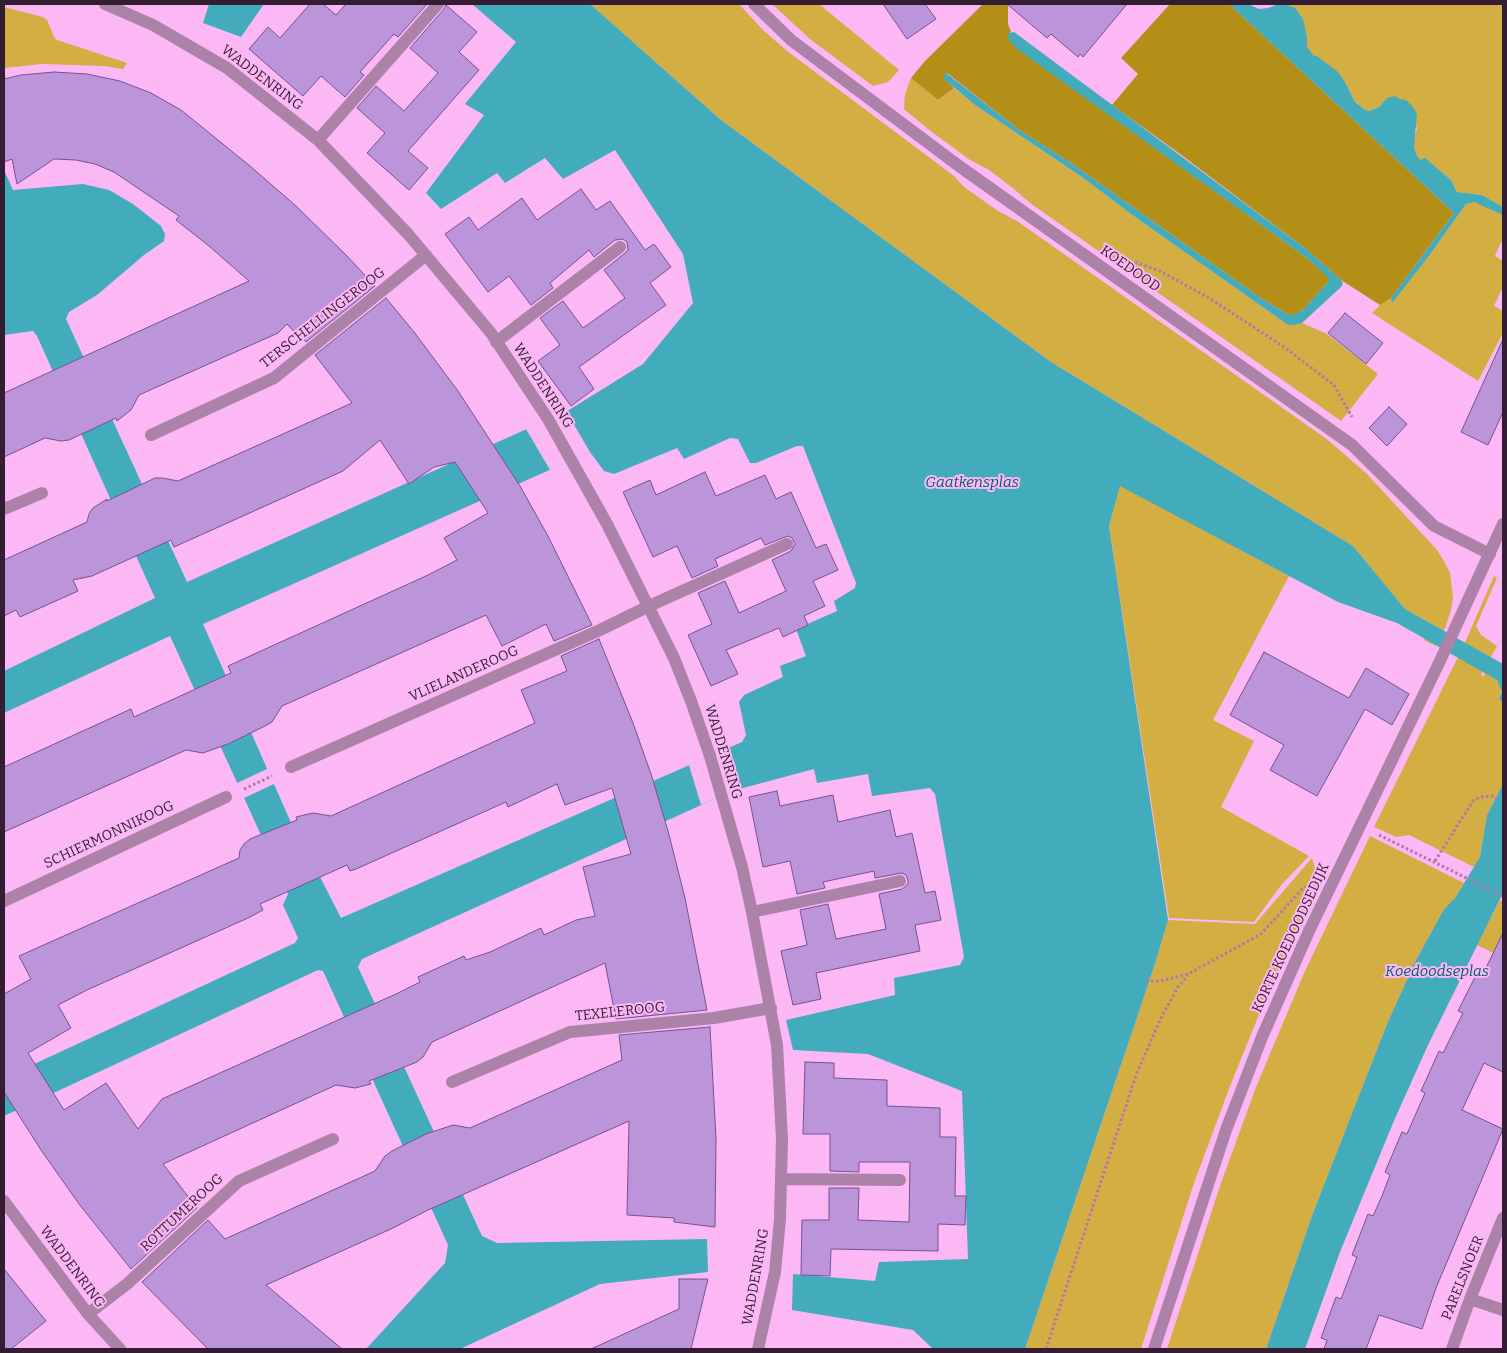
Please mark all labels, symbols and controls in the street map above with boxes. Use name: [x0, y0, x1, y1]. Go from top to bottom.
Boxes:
street label: WADDENRING: [218, 42, 306, 114]
street label: KOEDOOD: [1097, 242, 1163, 296]
street label: TERSCHELLINGEROOG: [257, 264, 389, 372]
street label: WADDENRING: [509, 340, 577, 432]
water label: Gaatkensplas: [925, 474, 1019, 492]
street label: VLIELANDEROOG: [407, 642, 521, 706]
street label: WADDENRING: [701, 703, 745, 801]
street label: SCHIERMONNIKOOG: [41, 797, 177, 873]
street label: KORTE KOEDOODSEDIJK: [1249, 860, 1333, 1016]
water label: Koedoodseplas: [1385, 963, 1489, 981]
street label: TEXELEROOG: [574, 999, 666, 1025]
street label: ROTTUMEROOG: [137, 1170, 227, 1256]
street label: WADDENRING: [36, 1223, 108, 1311]
street label: WADDENRING: [739, 1227, 773, 1327]
street label: PARELSNOER: [1438, 1233, 1488, 1323]

